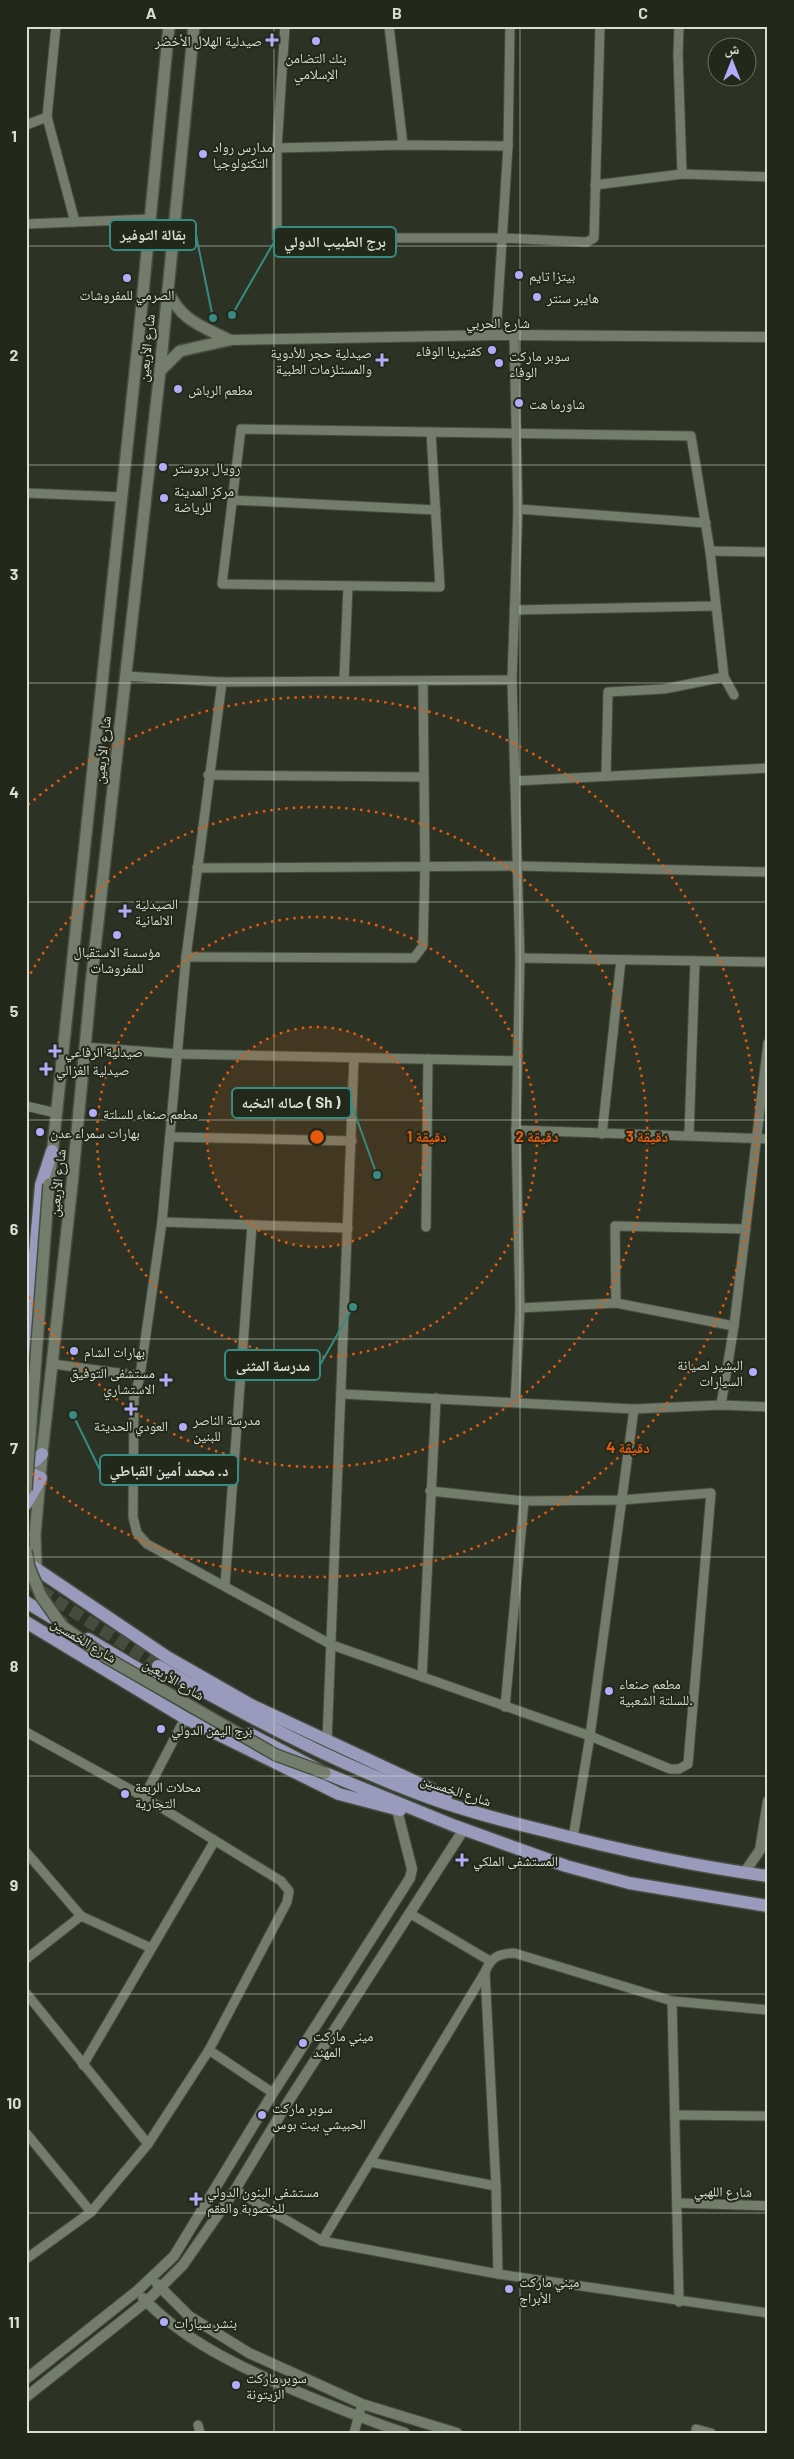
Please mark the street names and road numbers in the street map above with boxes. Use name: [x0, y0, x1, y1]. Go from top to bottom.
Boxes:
street label: شارع الأربعين: [134, 313, 160, 383]
street label: شارع الحربي: [466, 314, 530, 334]
street label: شارع الأربعين: [90, 715, 116, 785]
street label: شارع الأربعين: [45, 1148, 71, 1218]
street label: شارع الخمسين: [47, 1614, 120, 1668]
street label: شارع الأربعين: [139, 1655, 208, 1705]
street label: شارع الخمسين: [418, 1771, 494, 1811]
street label: شارع اللهبي: [694, 2182, 752, 2204]

